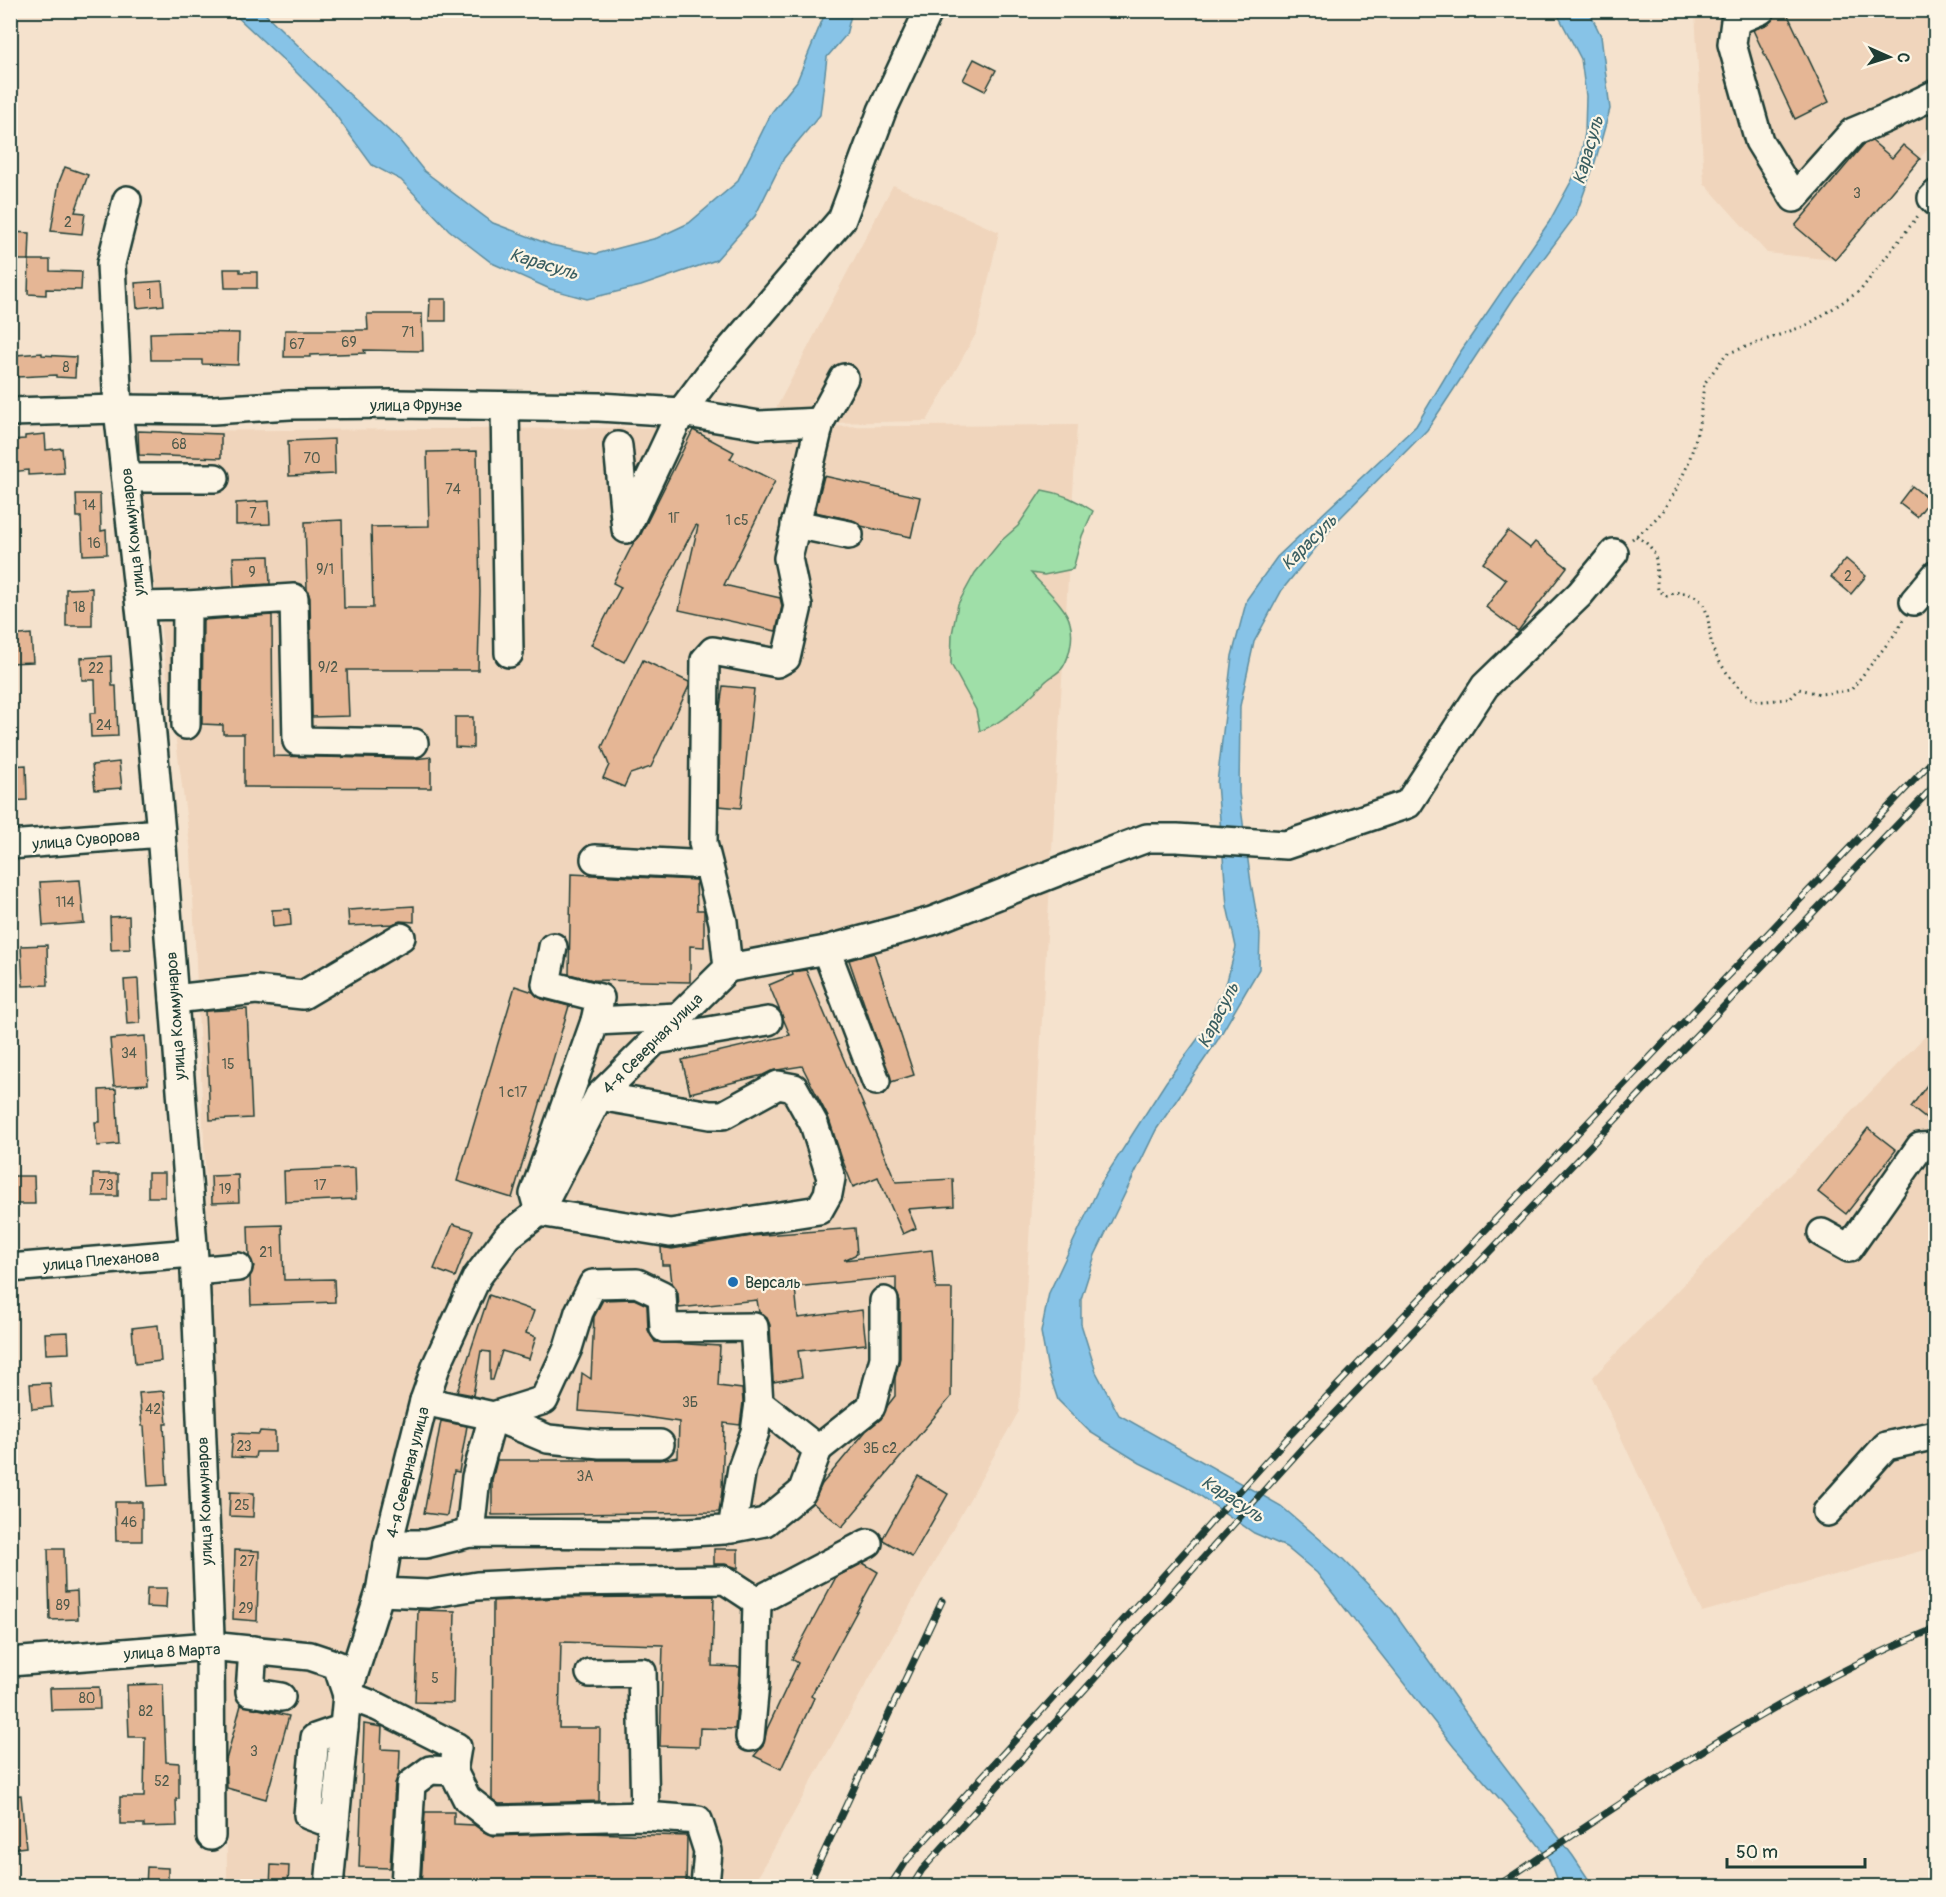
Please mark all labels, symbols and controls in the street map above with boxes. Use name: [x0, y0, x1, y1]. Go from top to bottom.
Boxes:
north arrow: [1859, 27, 1919, 87]
text: С: [1893, 52, 1913, 63]
water label: Карасуль: [1568, 113, 1609, 187]
house number: 3: [1853, 185, 1861, 202]
house number: 2: [64, 214, 72, 231]
water label: Карасуль: [507, 243, 581, 286]
house number: 1: [146, 286, 152, 303]
house number: 71: [402, 324, 414, 341]
house number: 69: [341, 334, 357, 351]
house number: 67: [289, 336, 305, 353]
house number: 8: [62, 359, 70, 376]
street label: улица Фрунзе: [369, 396, 462, 416]
house number: 68: [171, 436, 187, 453]
house number: 70: [304, 450, 320, 467]
street label: улица Коммунаров: [116, 467, 150, 598]
house number: 74: [445, 481, 461, 498]
house number: 14: [82, 497, 96, 514]
house number: 7: [249, 505, 257, 522]
water label: Карасуль: [1276, 509, 1343, 575]
house number: 1Г: [668, 510, 680, 527]
house number: 1 с5: [725, 512, 749, 529]
house number: 16: [87, 535, 101, 552]
house number: 9/1: [316, 561, 334, 578]
house number: 9: [248, 564, 256, 581]
house number: 2: [1844, 568, 1852, 585]
house number: 18: [73, 599, 85, 616]
house number: 9/2: [318, 659, 338, 676]
house number: 22: [88, 660, 104, 677]
house number: 24: [96, 717, 112, 734]
street label: улица Суворова: [30, 825, 141, 855]
house number: 114: [55, 894, 75, 911]
street label: улица Коммунаров: [162, 951, 191, 1082]
water label: Карасуль: [1192, 978, 1245, 1052]
street label: 4-я Северная улица: [598, 989, 707, 1098]
house number: 34: [121, 1045, 137, 1062]
house number: 15: [221, 1056, 235, 1073]
house number: 1 с17: [499, 1084, 528, 1101]
house number: 73: [98, 1177, 114, 1194]
house number: 17: [314, 1177, 327, 1194]
house number: 19: [219, 1181, 231, 1198]
house number: 21: [259, 1244, 273, 1261]
street label: улица Плеханова: [41, 1246, 160, 1276]
place label: Версаль: [745, 1273, 801, 1293]
marker: Версаль: [726, 1275, 740, 1289]
house number: 3Б: [682, 1394, 698, 1411]
house number: 42: [145, 1401, 161, 1418]
street label: 4-я Северная улица: [382, 1405, 434, 1540]
street label: улица Коммунаров: [193, 1436, 217, 1567]
house number: 23: [236, 1438, 252, 1455]
house number: 3Б с2: [863, 1440, 897, 1457]
house number: 3А: [577, 1468, 593, 1485]
water label: Карасуль: [1197, 1471, 1269, 1529]
house number: 25: [234, 1497, 250, 1514]
house number: 46: [121, 1514, 137, 1531]
house number: 27: [239, 1553, 255, 1570]
house number: 89: [56, 1597, 70, 1614]
house number: 29: [238, 1600, 254, 1617]
street label: улица 8 Марта: [122, 1639, 221, 1665]
house number: 5: [431, 1670, 439, 1687]
house number: 80: [79, 1690, 95, 1707]
house number: 82: [139, 1703, 154, 1720]
house number: 3: [250, 1743, 258, 1760]
house number: 52: [154, 1773, 170, 1790]
scale bar: [1727, 1831, 1865, 1869]
text: 50 m: [1736, 1841, 1778, 1864]

